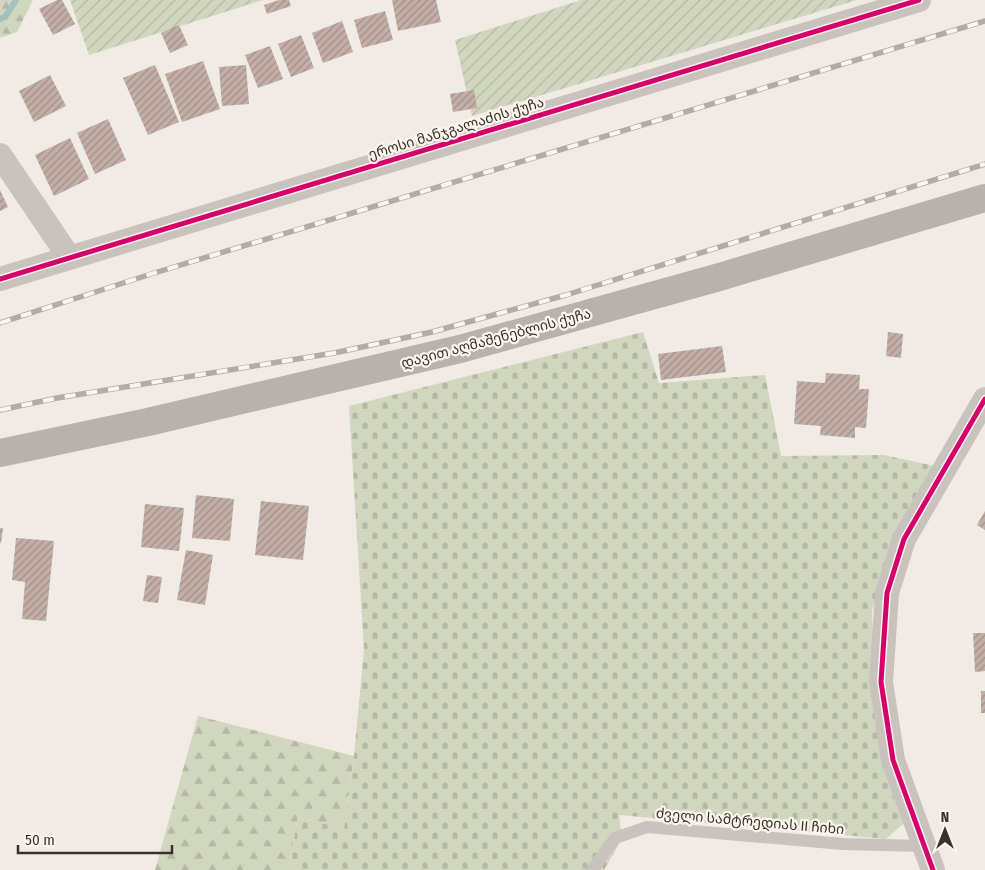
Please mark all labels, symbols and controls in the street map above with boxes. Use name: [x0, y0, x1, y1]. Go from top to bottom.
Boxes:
street label: ეროსი მანჯგალაძის ქუჩა: [366, 94, 546, 163]
street label: დავით აღმაშენებლის ქუჩა: [399, 305, 593, 372]
street label: ძველი სამტრედიას II ჩიხი: [655, 805, 845, 838]
north arrow: [920, 805, 970, 855]
text: N: [941, 809, 949, 826]
scale bar: [18, 822, 171, 854]
text: 50 m: [25, 831, 55, 849]

